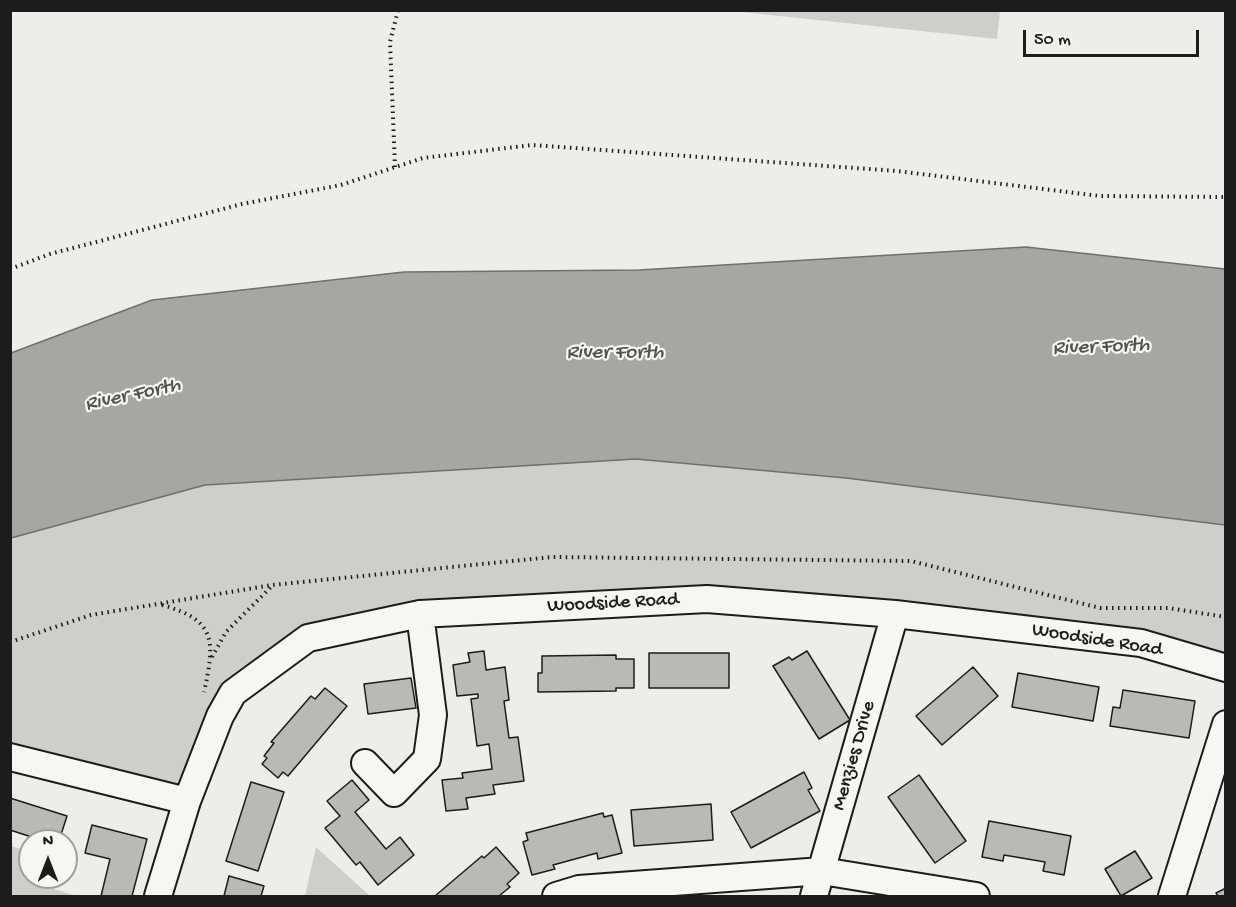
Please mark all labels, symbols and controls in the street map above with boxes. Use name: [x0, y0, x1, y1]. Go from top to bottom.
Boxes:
scale bar: [1026, 18, 1202, 56]
text: 50 m: [1034, 30, 1071, 51]
water label: River Forth: [1052, 334, 1150, 362]
water label: River Forth: [566, 341, 664, 367]
water label: River Forth: [83, 374, 183, 418]
street label: Woodside Road: [547, 589, 679, 619]
street label: Woodside Road: [1030, 619, 1164, 663]
street label: Menzies Drive: [828, 698, 882, 814]
north arrow: [18, 829, 78, 889]
text: N: [43, 833, 53, 852]

